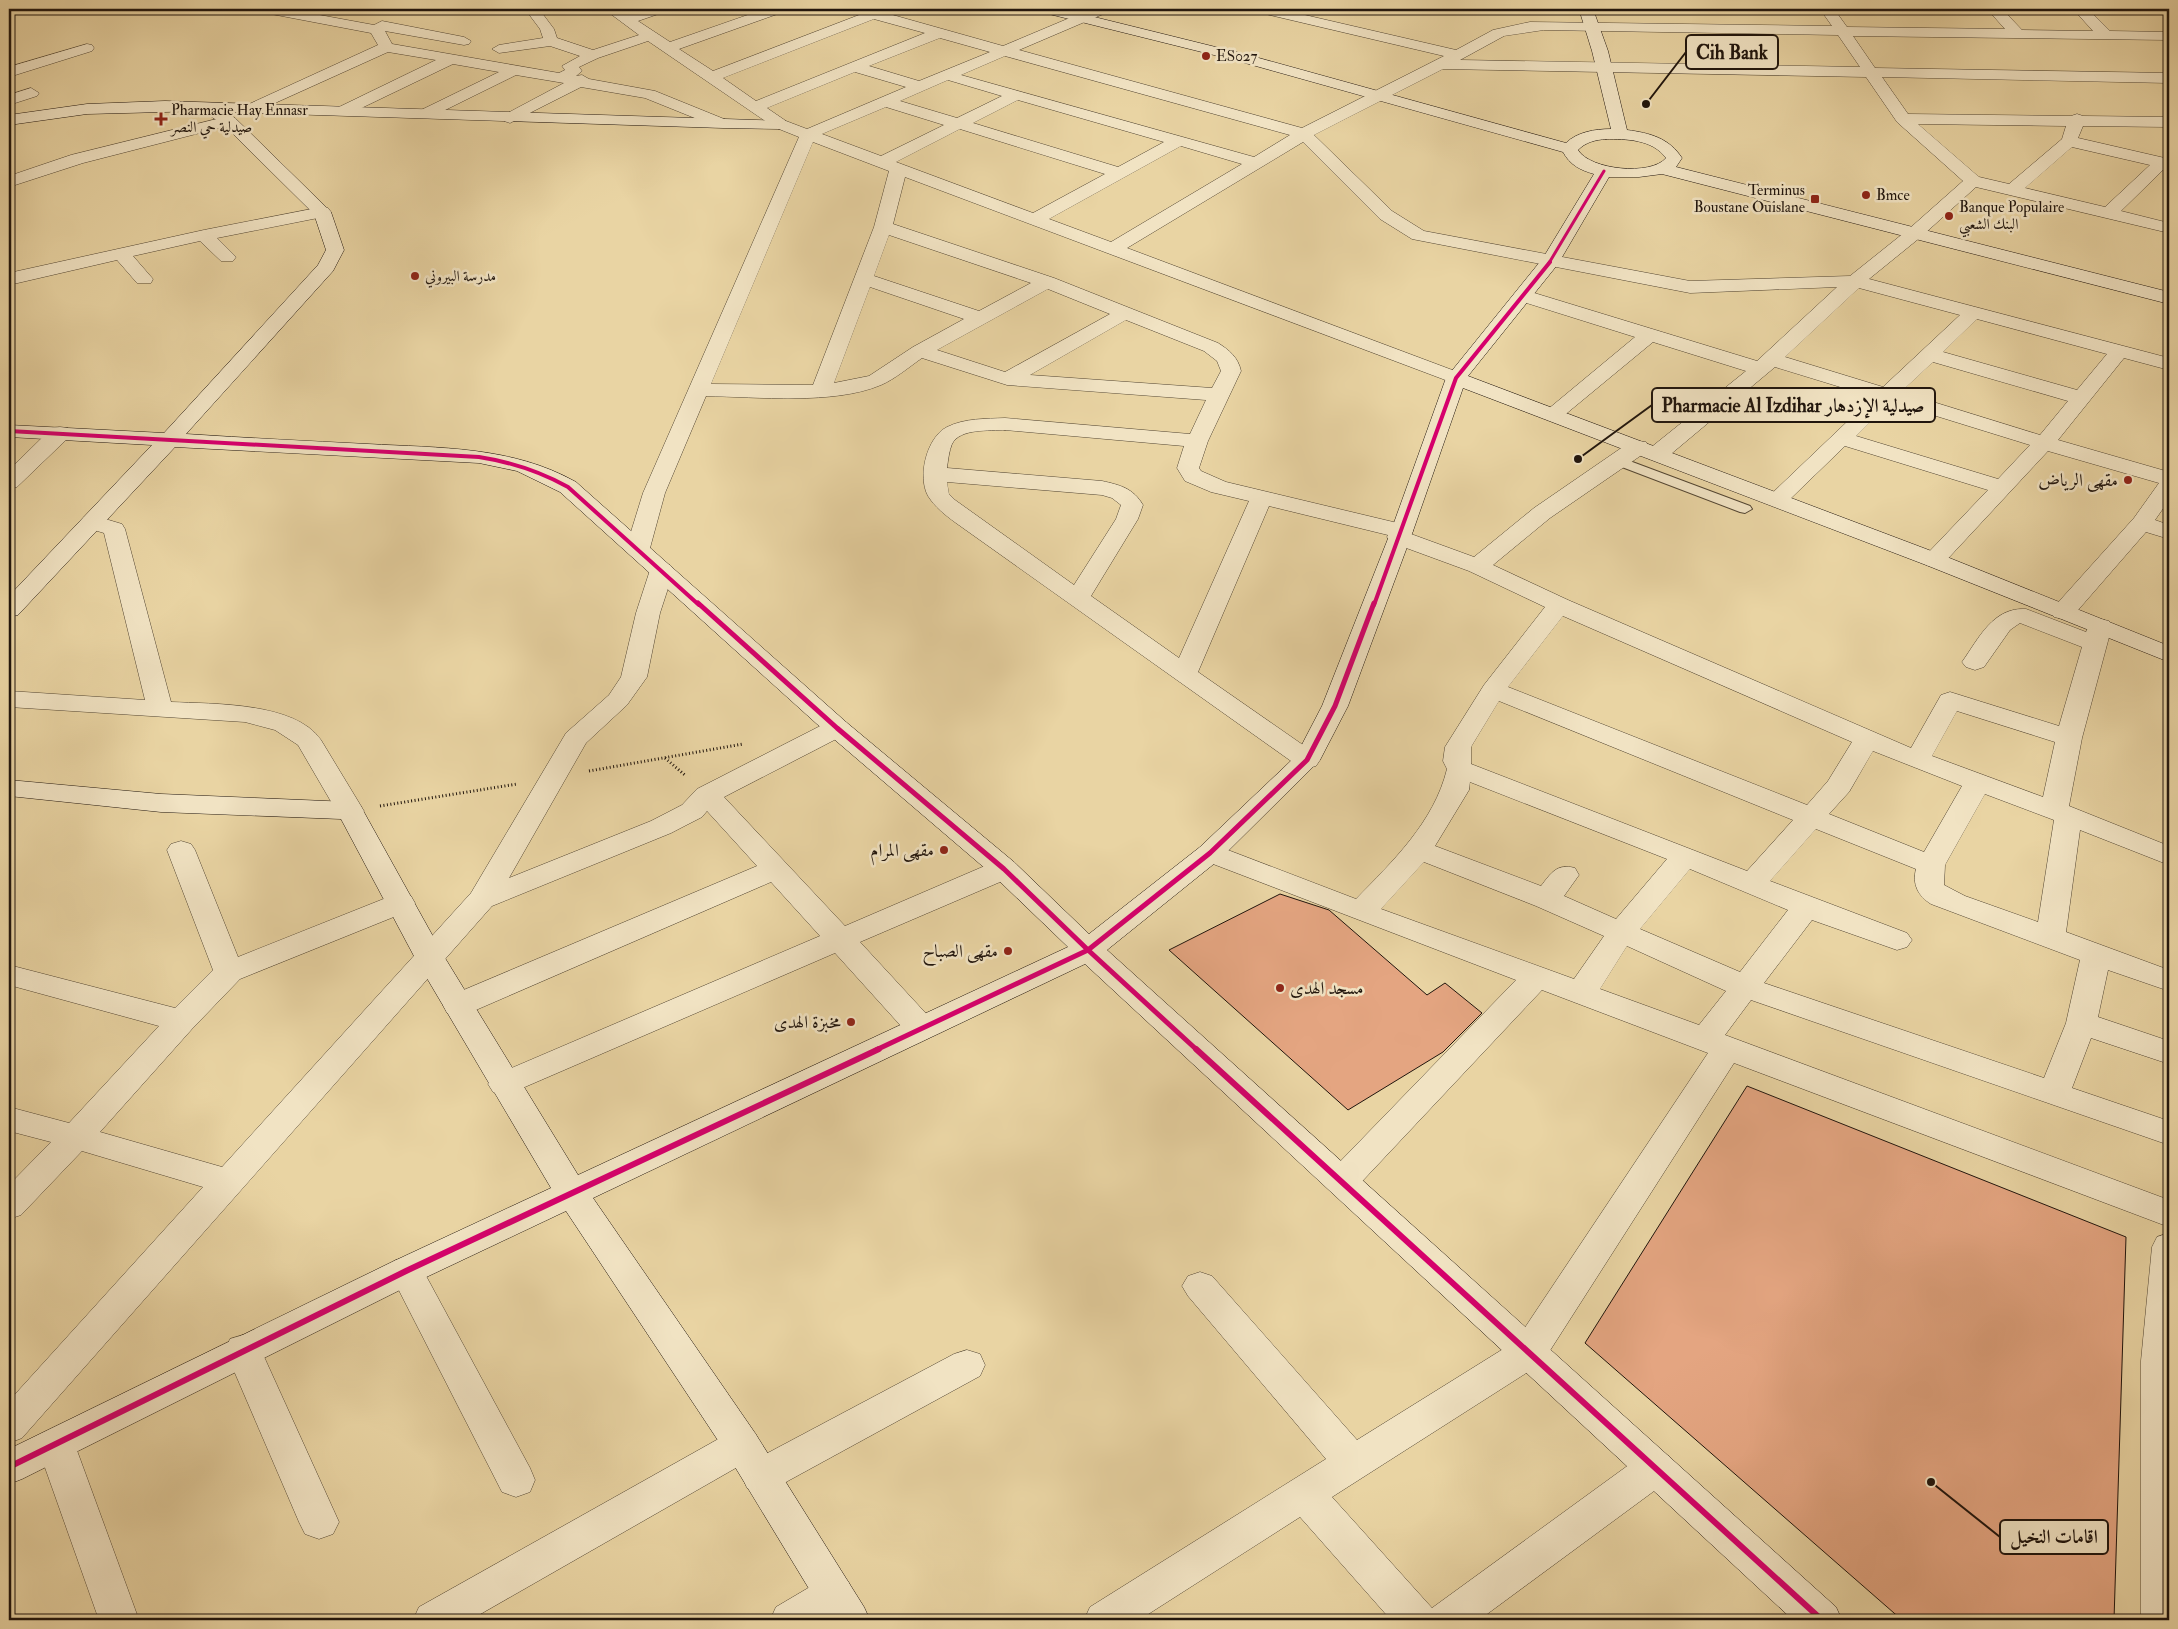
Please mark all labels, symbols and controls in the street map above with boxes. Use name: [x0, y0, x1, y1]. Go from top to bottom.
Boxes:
callout: Cih Bank: [1686, 35, 1778, 69]
text: Cih Bank: [1696, 41, 1769, 65]
place label: ES027: [1216, 47, 1257, 66]
marker: ES027: [1200, 50, 1212, 62]
place label: Pharmacie Hay Ennasr صيدلية حي النصر: [169, 101, 308, 139]
marker: Pharmacie Hay Ennasr صيدلية حي النصر: [155, 113, 167, 125]
place label: Terminus Boustane Ouislane: [1694, 181, 1805, 217]
place label: Bmce: [1876, 186, 1910, 205]
marker: Bmce: [1860, 189, 1872, 201]
marker: Terminus Boustane Ouislane: [1809, 193, 1821, 205]
place label: Banque Populaire البنك الشعبي: [1959, 198, 2064, 238]
marker: Banque Populaire البنك الشعبي: [1943, 210, 1955, 222]
place label: مدرسة البيروني: [425, 267, 496, 288]
marker: مدرسة البيروني: [409, 270, 421, 282]
callout: Pharmacie Al Izdihar صيدلية الإزدهار: [1652, 388, 1935, 422]
text: Pharmacie Al Izdihar صيدلية الإزدهار: [1661, 394, 1925, 419]
place label: مقهى الرياض: [2038, 469, 2118, 492]
marker: مقهى الرياض: [2122, 474, 2134, 486]
place label: مقهى المرام: [870, 839, 934, 866]
marker: مقهى المرام: [938, 844, 950, 856]
place label: مقهى الصباح: [922, 940, 998, 967]
marker: مقهى الصباح: [1002, 945, 1014, 957]
place label: مسجد الهدى: [1290, 977, 1364, 1000]
marker: مسجد الهدى: [1274, 982, 1286, 994]
place label: مخبزة الهدى: [774, 1011, 841, 1034]
marker: مخبزة الهدى: [845, 1016, 857, 1028]
callout: اقامات النخيل: [2000, 1520, 2108, 1554]
text: اقامات النخيل: [2010, 1525, 2098, 1550]

